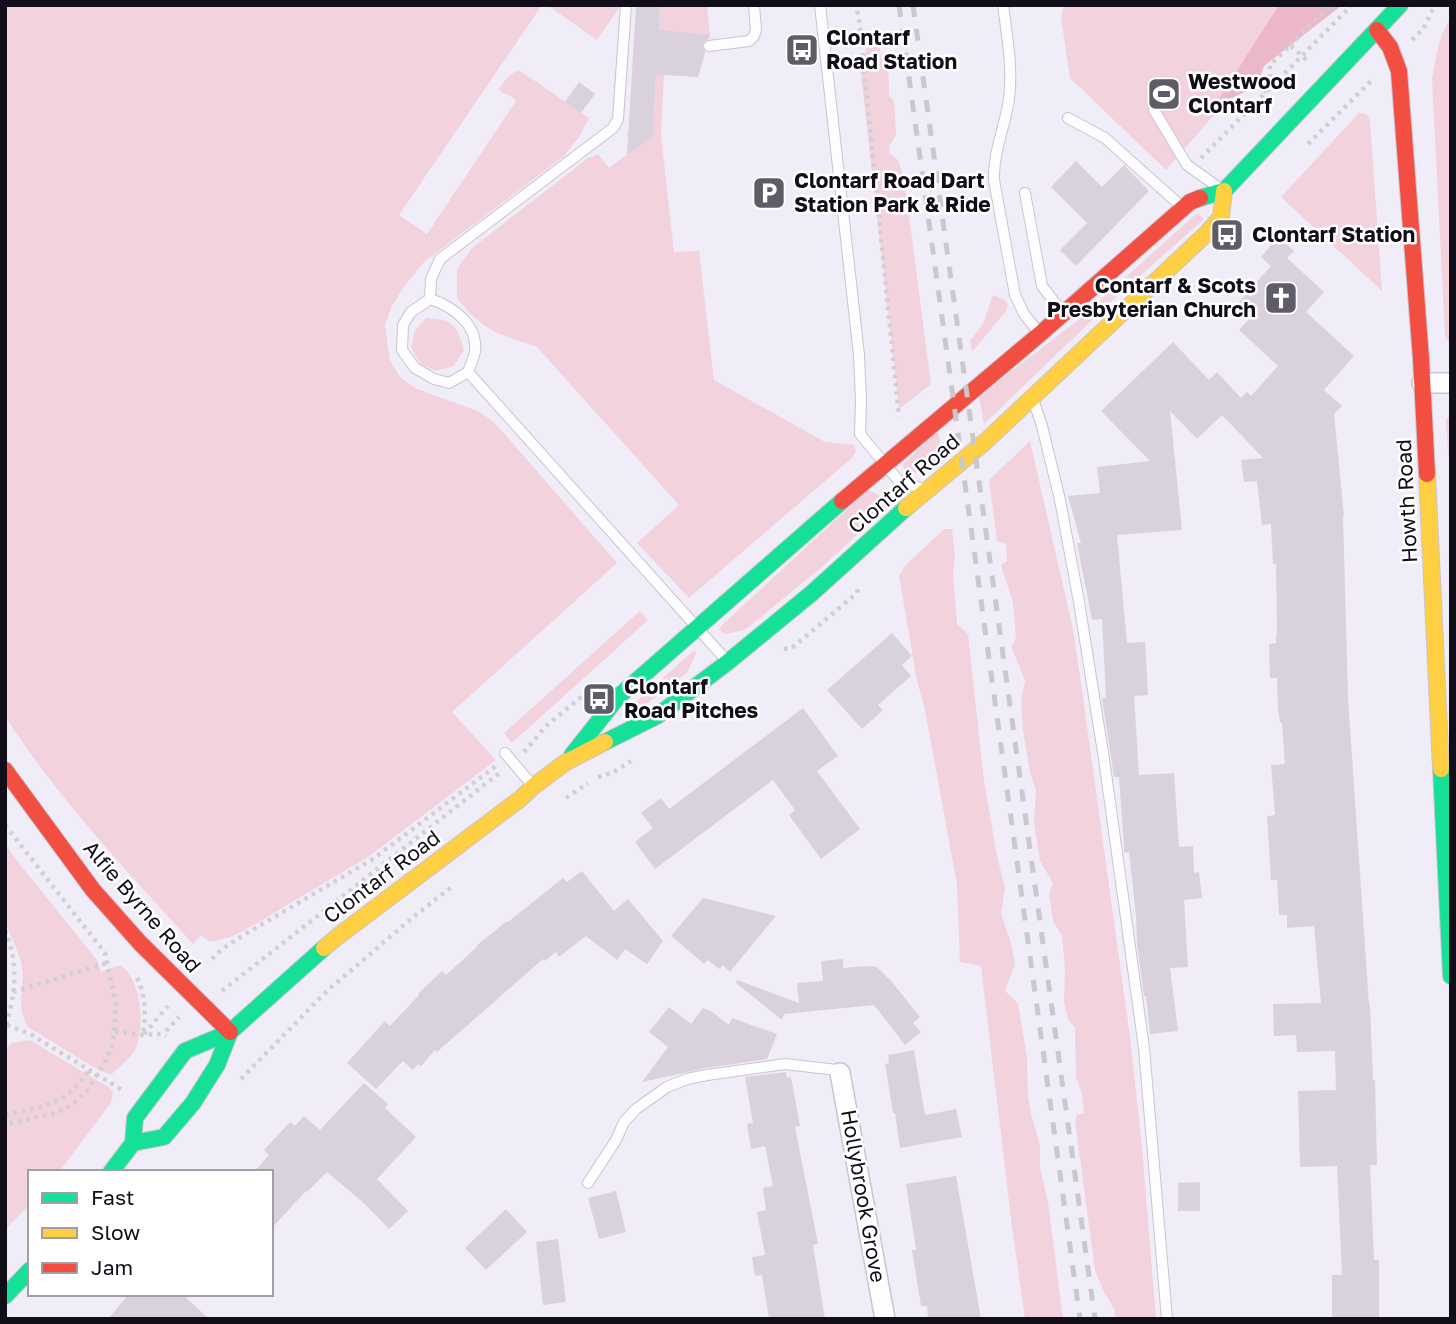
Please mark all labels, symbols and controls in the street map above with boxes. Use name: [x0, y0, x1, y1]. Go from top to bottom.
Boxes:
place label: Clontarf Road Station: [826, 24, 957, 74]
bus stop icon: Clontarf Road Station: [783, 31, 821, 69]
place label: Westwood Clontarf: [1188, 68, 1296, 118]
sports icon: Westwood Clontarf: [1145, 75, 1183, 113]
place label: Clontarf Road Dart Station Park & Ride: [794, 167, 991, 217]
parking icon: Clontarf Road Dart Station Park & Ride: [750, 174, 788, 212]
bus stop icon: Clontarf Station: [1208, 216, 1246, 254]
place label: Clontarf Station: [1252, 221, 1415, 247]
place label: Contarf & Scots Presbyterian Church: [1047, 272, 1256, 322]
church icon: Contarf & Scots Presbyterian Church: [1262, 279, 1300, 317]
street label: Clontarf Road: [842, 428, 964, 539]
street label: Howth Road: [1390, 439, 1422, 564]
place label: Clontarf Road Pitches: [624, 673, 759, 723]
bus stop icon: Clontarf Road Pitches: [580, 680, 618, 718]
street label: Clontarf Road: [318, 824, 445, 929]
street label: Alfie Byrne Road: [78, 835, 207, 978]
street label: Hollybrook Grove: [836, 1107, 892, 1284]
legend: [28, 1170, 273, 1296]
text: Fast: [91, 1184, 134, 1210]
text: Slow: [91, 1219, 140, 1245]
text: Jam: [91, 1254, 133, 1280]

